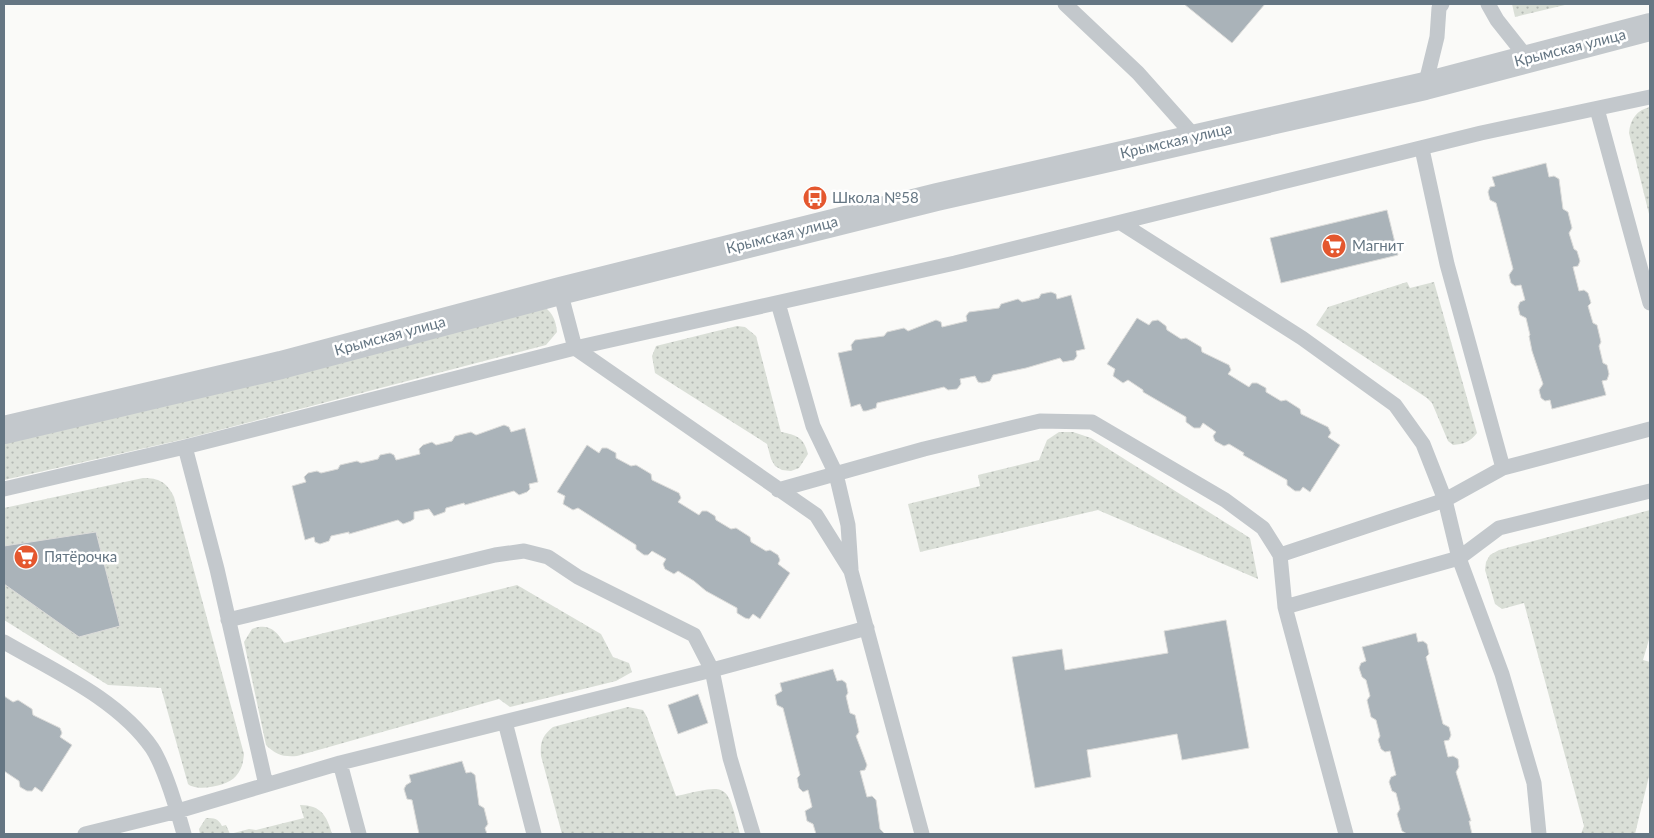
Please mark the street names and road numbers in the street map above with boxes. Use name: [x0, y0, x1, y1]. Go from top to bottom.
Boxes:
street label: Крымская улица: [1512, 24, 1627, 70]
street label: Крымская улица: [1118, 118, 1234, 162]
street label: Крымская улица: [724, 211, 839, 257]
street label: Крымская улица: [332, 312, 447, 359]

